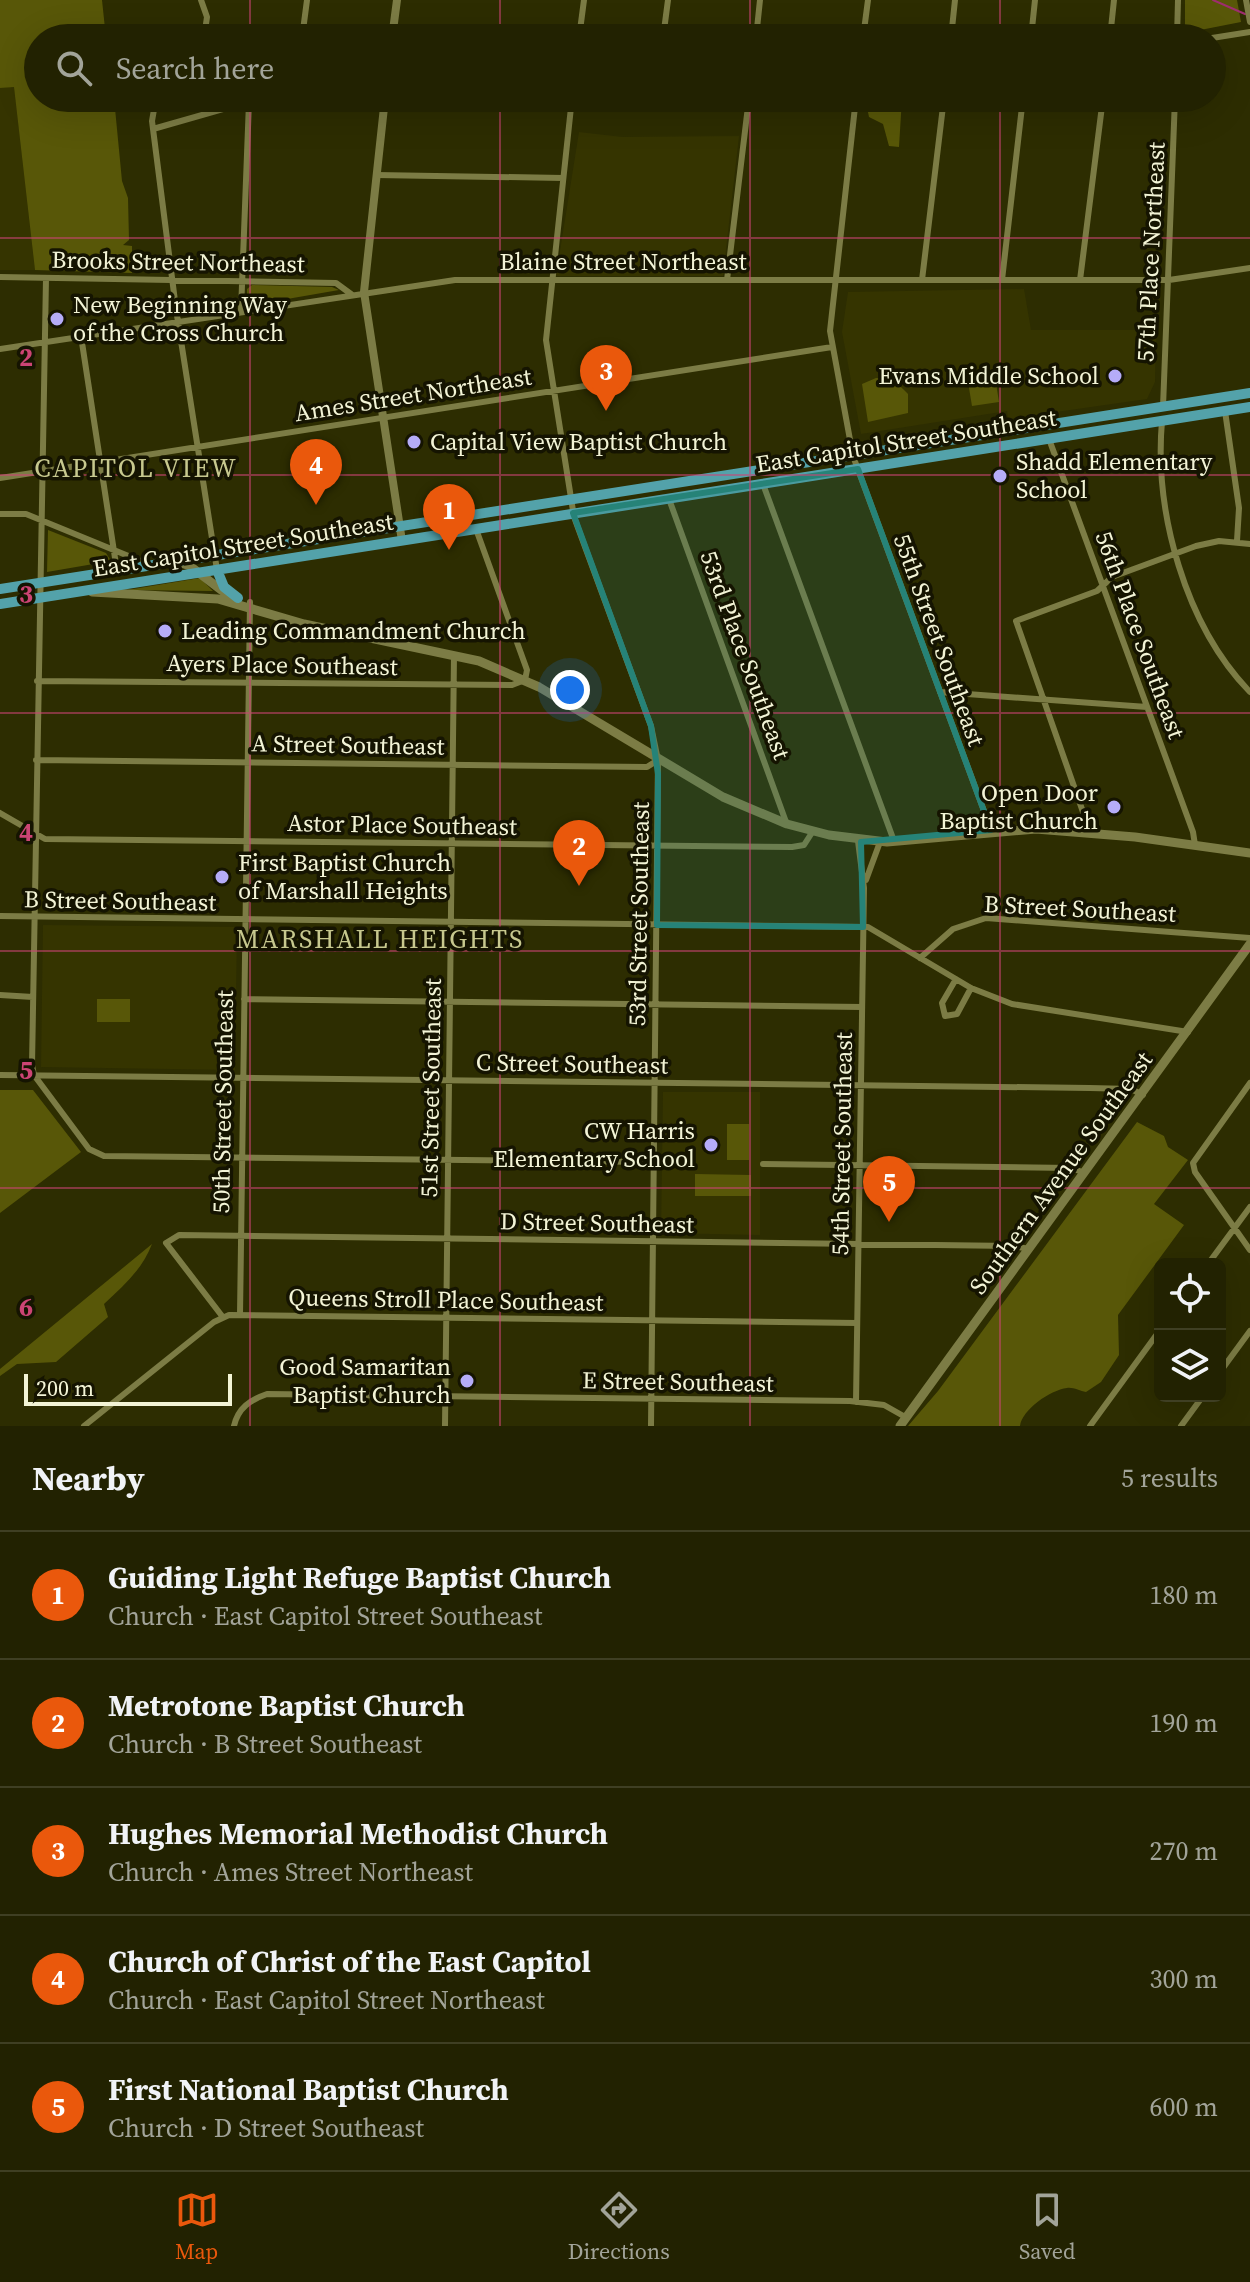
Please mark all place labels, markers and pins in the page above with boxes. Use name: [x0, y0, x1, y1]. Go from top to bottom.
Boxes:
place label: New Beginning Way of the Cross Church: [73, 288, 288, 349]
marker: New Beginning Way of the Cross Church: [48, 310, 66, 328]
pin: 3: [580, 345, 632, 411]
place label: Evans Middle School: [878, 359, 1099, 392]
marker: Evans Middle School: [1106, 367, 1124, 385]
place label: Capital View Baptist Church: [430, 425, 727, 458]
marker: Capital View Baptist Church: [405, 433, 423, 451]
pin: 4: [290, 439, 342, 505]
place label: Shadd Elementary School: [1016, 445, 1213, 506]
marker: Shadd Elementary School: [991, 467, 1009, 485]
pin: 1: [423, 484, 475, 550]
place label: Leading Commandment Church: [181, 614, 526, 647]
marker: Leading Commandment Church: [156, 622, 174, 640]
place label: Open Door Baptist Church: [939, 776, 1098, 837]
marker: Open Door Baptist Church: [1105, 798, 1123, 816]
pin: 2: [553, 820, 605, 886]
place label: First Baptist Church of Marshall Heights: [238, 846, 451, 907]
marker: First Baptist Church of Marshall Heights: [213, 868, 231, 886]
place label: CW Harris Elementary School: [493, 1114, 695, 1175]
marker: CW Harris Elementary School: [702, 1136, 720, 1154]
pin: 5: [863, 1156, 915, 1222]
place label: Good Samaritan Baptist Church: [279, 1350, 451, 1411]
marker: Good Samaritan Baptist Church: [458, 1372, 476, 1390]

